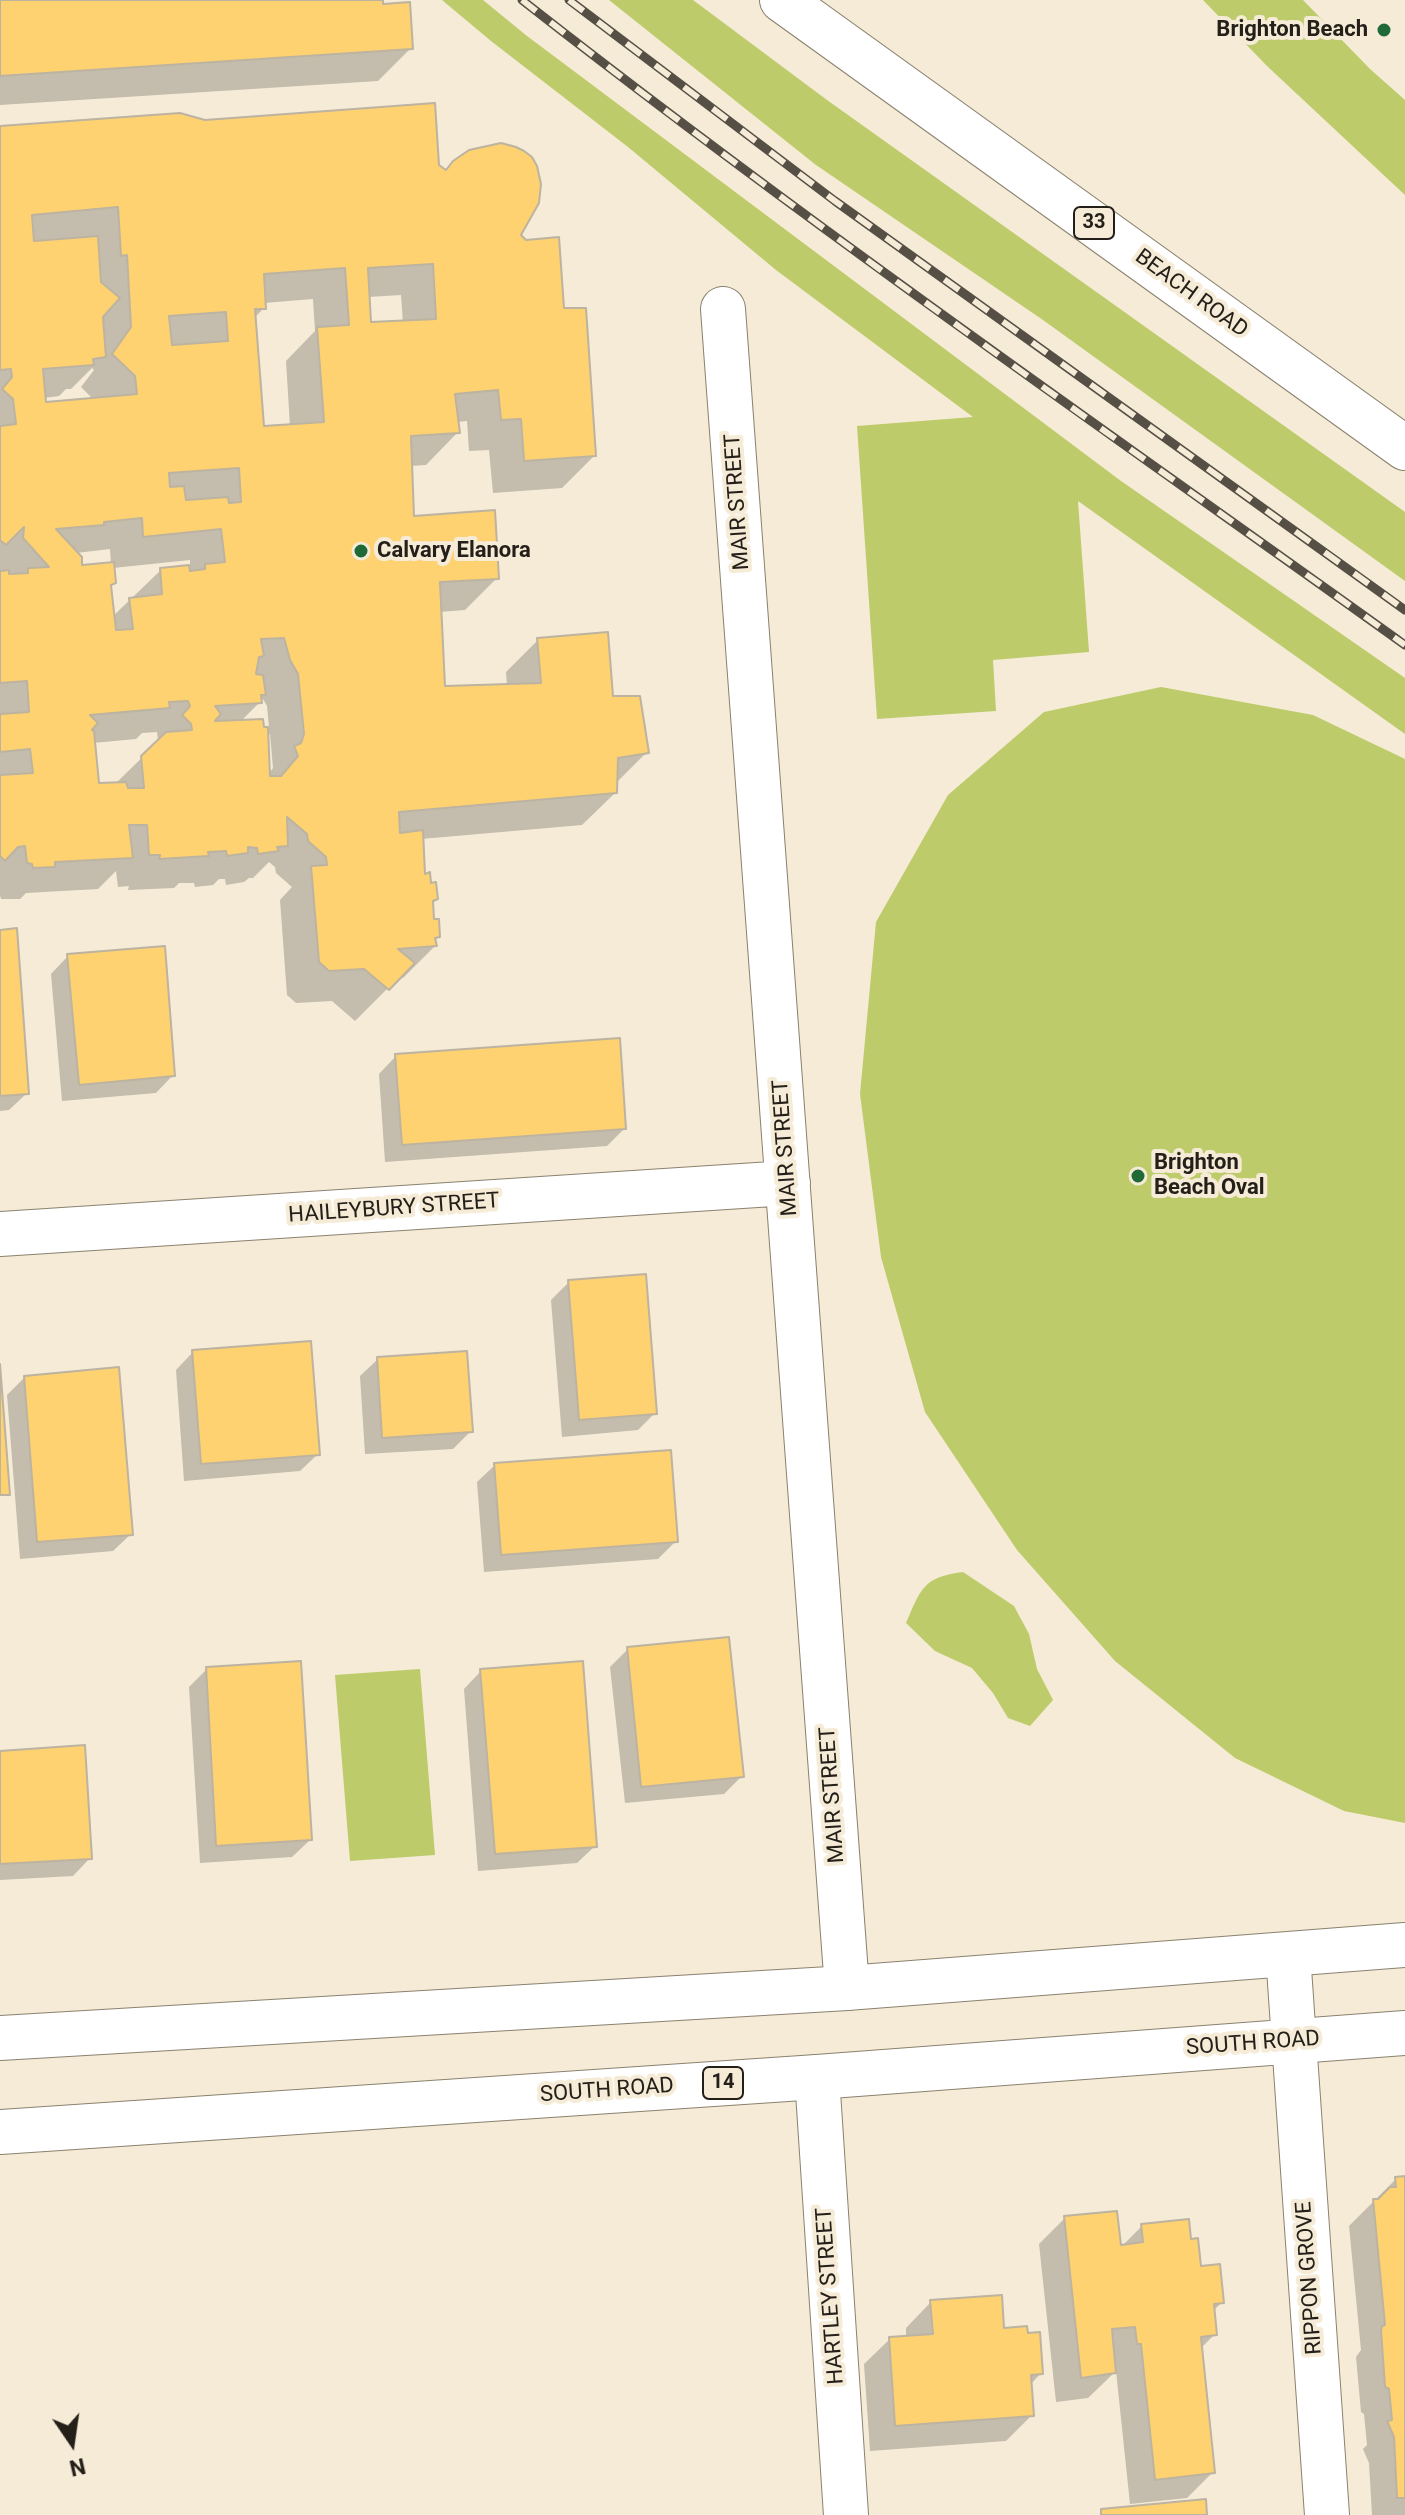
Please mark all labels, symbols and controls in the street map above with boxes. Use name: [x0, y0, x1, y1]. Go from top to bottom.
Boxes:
place label: Brighton Beach: [1216, 17, 1368, 43]
marker: Brighton Beach: [1375, 21, 1393, 39]
road number: 33: [1074, 207, 1114, 239]
street label: BEACH ROAD: [1129, 244, 1253, 344]
street label: MAIR STREET: [720, 433, 756, 571]
place label: Calvary Elanora: [377, 538, 531, 564]
marker: Calvary Elanora: [352, 542, 370, 560]
street label: MAIR STREET: [768, 1079, 804, 1217]
place label: Brighton Beach Oval: [1154, 1150, 1265, 1202]
marker: Brighton Beach Oval: [1129, 1167, 1147, 1185]
street label: HAILEYBURY STREET: [288, 1188, 500, 1230]
street label: MAIR STREET: [815, 1726, 851, 1864]
street label: SOUTH ROAD: [1185, 2026, 1321, 2062]
road number: 14: [703, 2067, 743, 2099]
street label: SOUTH ROAD: [539, 2073, 675, 2109]
street label: RIPPON GROVE: [1291, 2200, 1329, 2356]
street label: HARTLEY STREET: [812, 2207, 850, 2385]
north arrow: [32, 2403, 112, 2483]
text: N: [67, 2453, 88, 2481]

